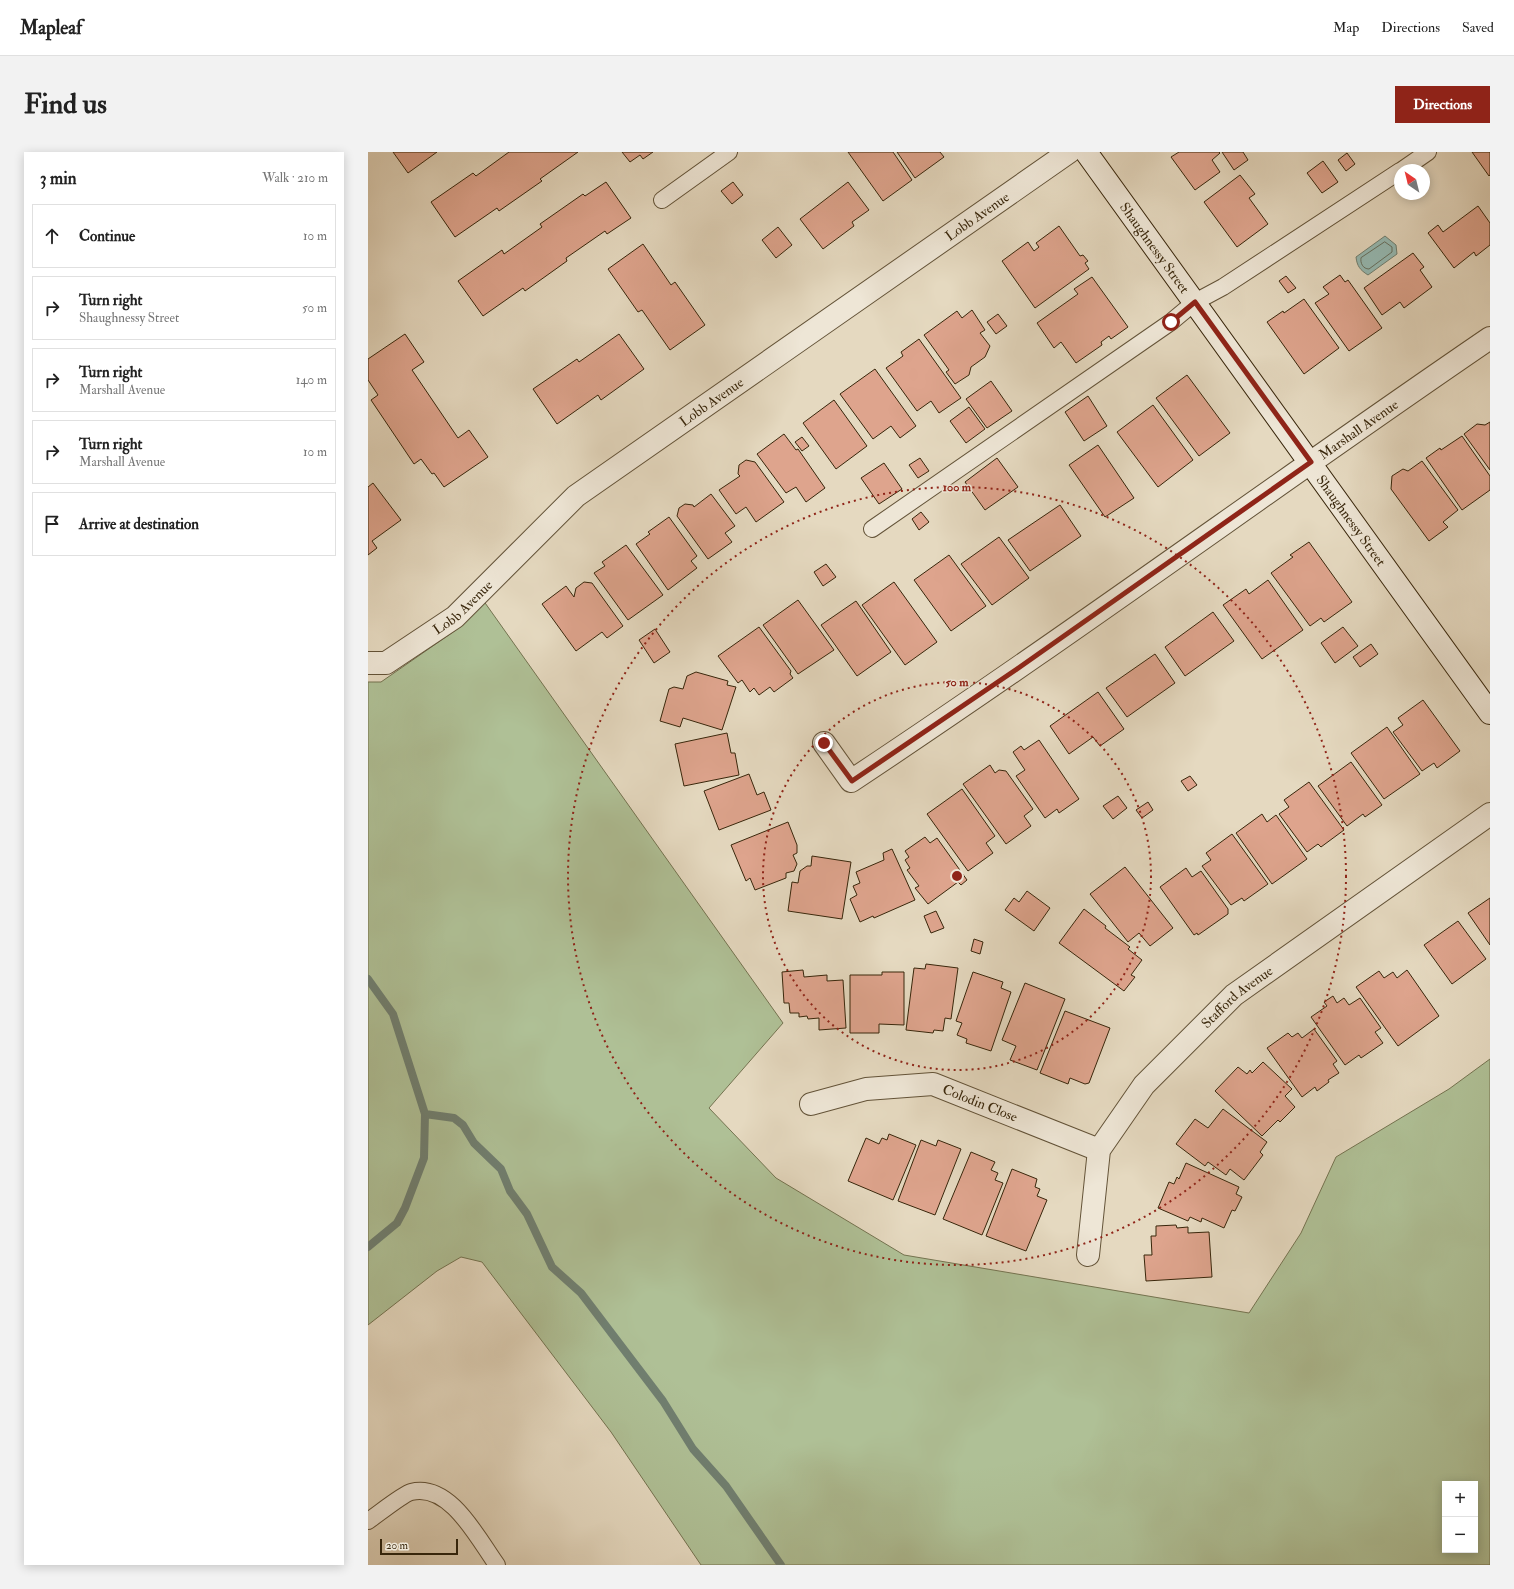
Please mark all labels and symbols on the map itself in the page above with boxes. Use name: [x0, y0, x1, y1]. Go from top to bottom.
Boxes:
north arrow: [1394, 164, 1430, 200]
street label: Lobb Avenue: [942, 188, 1013, 245]
street label: Shaughnessy Street: [1116, 199, 1193, 297]
route start: [1162, 313, 1180, 331]
street label: Lobb Avenue: [676, 374, 747, 430]
street label: Marshall Avenue: [1316, 396, 1402, 463]
street label: Shaughnessy Street: [1312, 472, 1390, 570]
text: 100 m: [943, 480, 972, 495]
street label: Lobb Avenue: [430, 576, 496, 638]
text: 50 m: [945, 675, 969, 690]
route end: [815, 734, 833, 752]
centre of rings: [950, 869, 964, 883]
street label: Stafford Avenue: [1198, 962, 1276, 1032]
street label: Colodin Close: [940, 1081, 1020, 1126]
scale bar: [380, 1537, 458, 1556]

